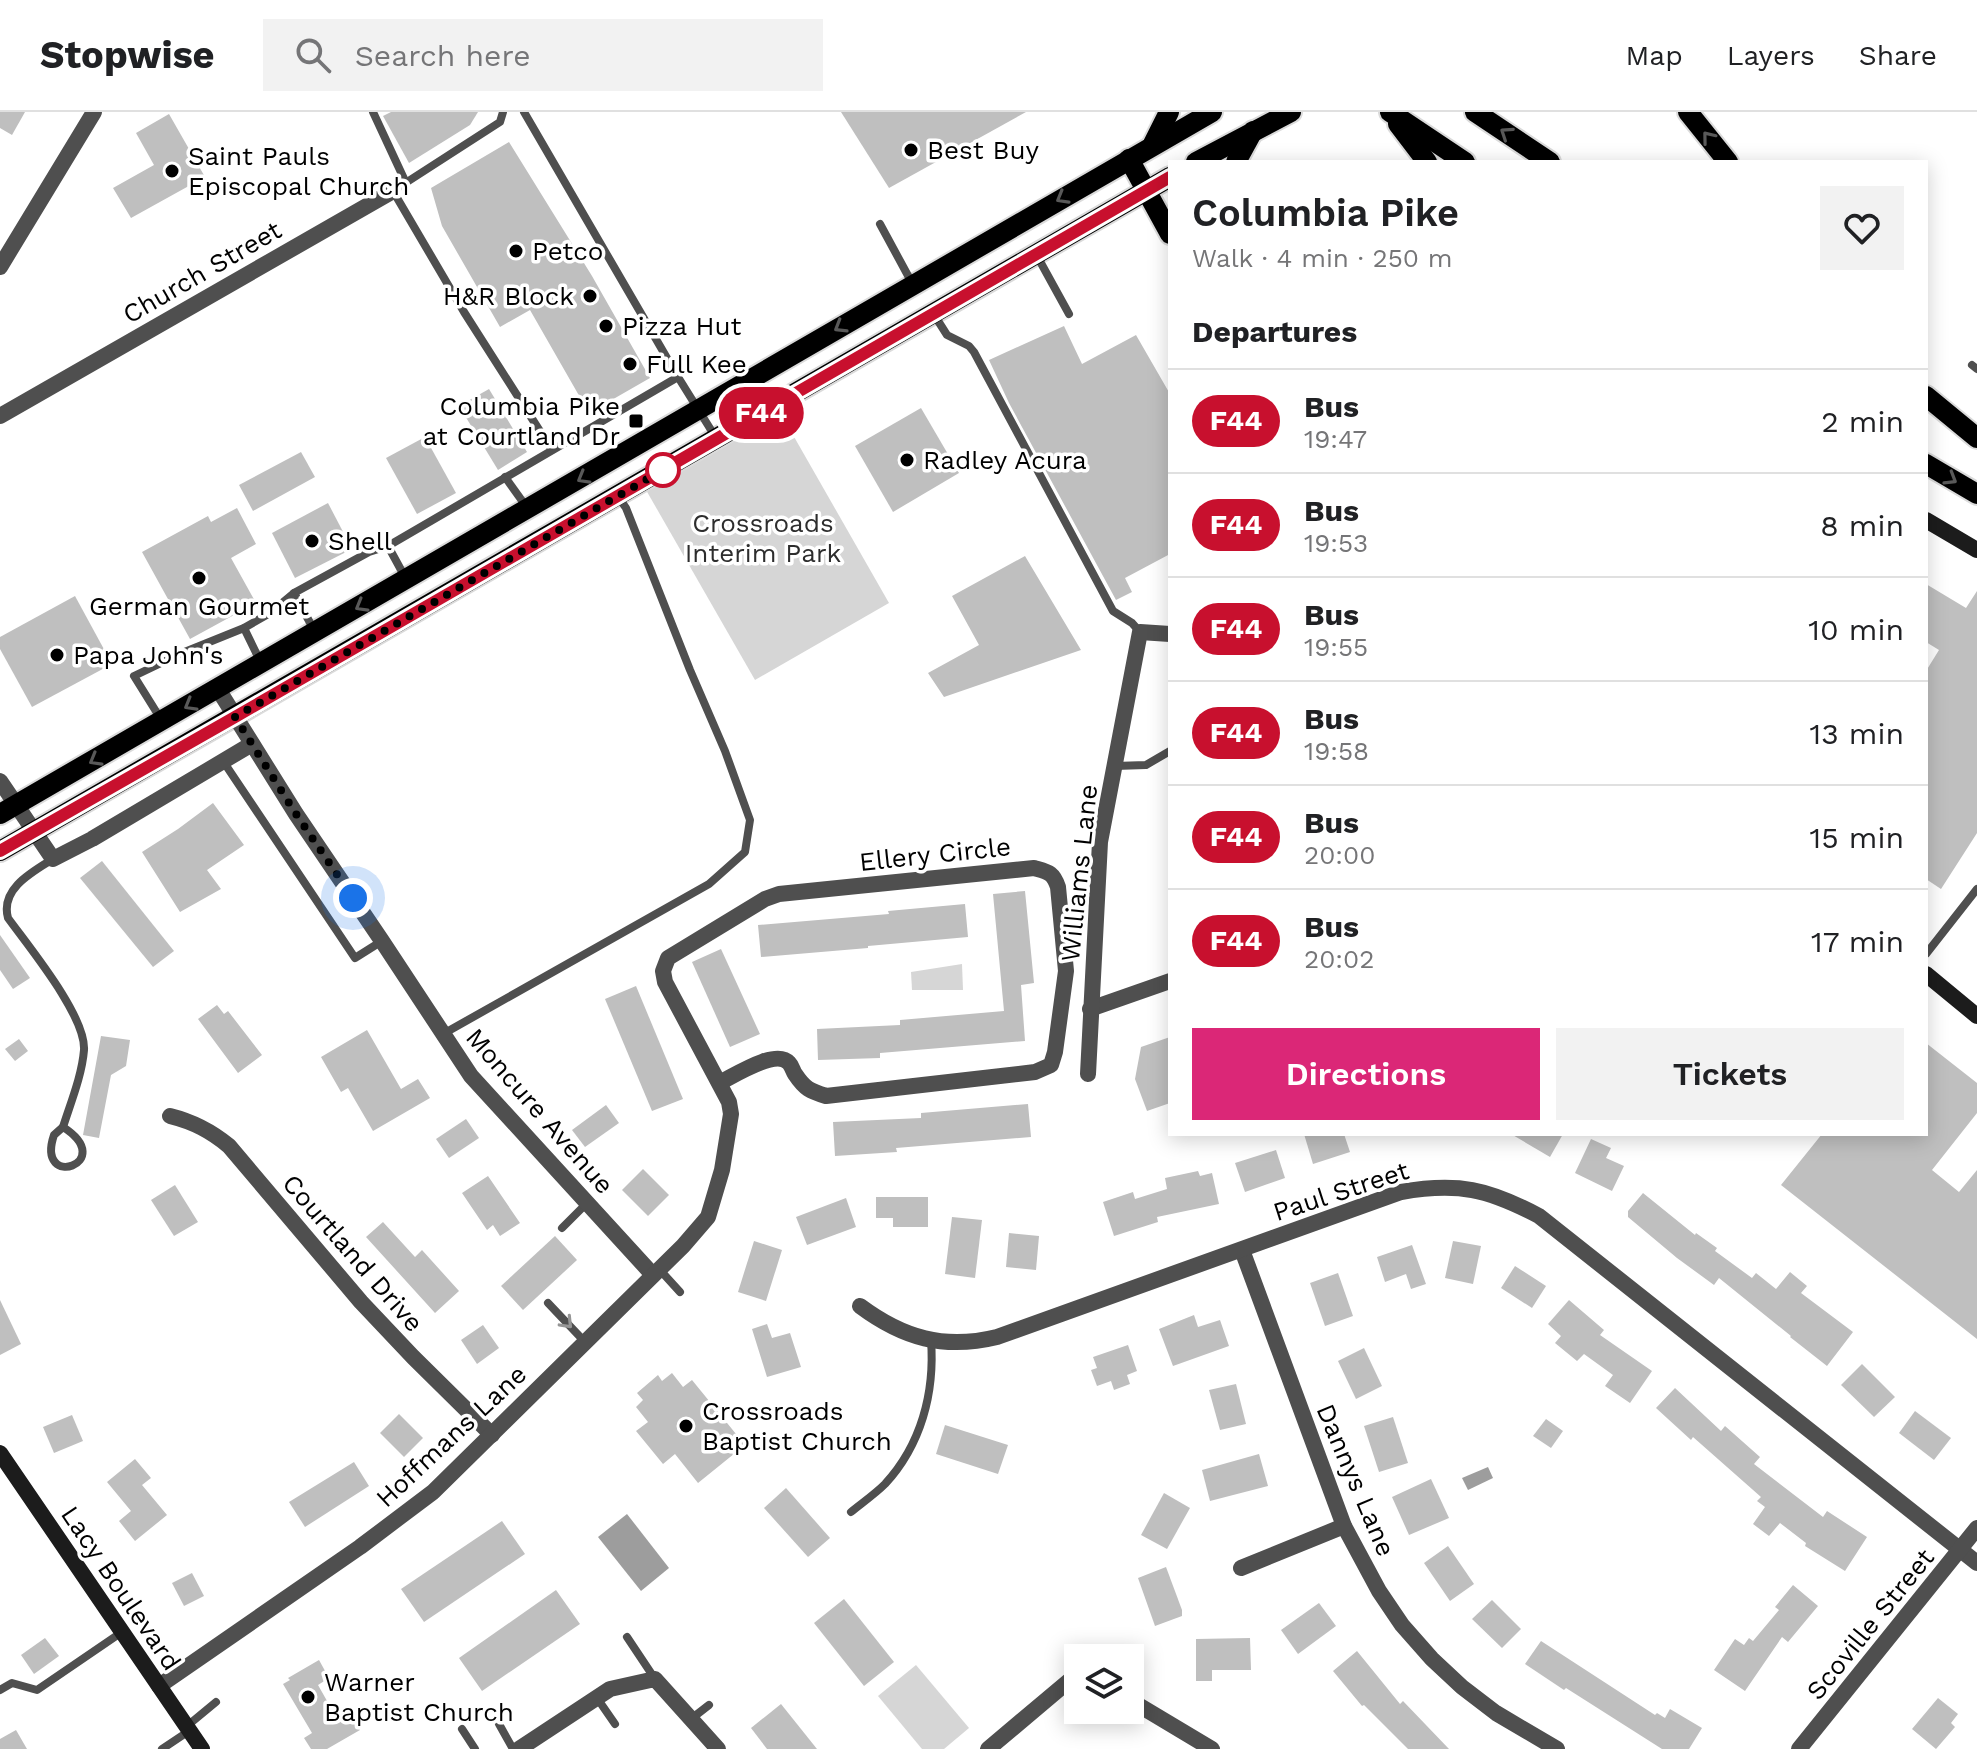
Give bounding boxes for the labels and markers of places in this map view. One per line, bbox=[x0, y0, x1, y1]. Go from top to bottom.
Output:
place label: Best Buy bbox=[927, 135, 1039, 165]
place label: Saint Pauls Episcopal Church bbox=[188, 141, 409, 201]
marker: Best Buy bbox=[902, 141, 920, 159]
marker: Saint Pauls Episcopal Church bbox=[163, 162, 181, 180]
place label: Petco bbox=[532, 236, 603, 266]
marker: Petco bbox=[507, 242, 525, 260]
place label: H&R Block bbox=[443, 281, 574, 311]
marker: H&R Block bbox=[581, 287, 599, 305]
place label: Pizza Hut bbox=[622, 311, 741, 341]
marker: Pizza Hut bbox=[597, 317, 615, 335]
place label: Full Kee bbox=[646, 349, 747, 379]
marker: Full Kee bbox=[621, 355, 639, 373]
place label: Columbia Pike at Courtland Dr bbox=[423, 391, 620, 451]
marker: Columbia Pike at Courtland Dr bbox=[627, 412, 645, 430]
place label: Radley Acura bbox=[923, 445, 1087, 475]
marker: Radley Acura bbox=[898, 451, 916, 469]
unlabelled marker bbox=[646, 453, 680, 487]
place label: Shell bbox=[328, 526, 392, 556]
marker: Shell bbox=[303, 532, 321, 550]
marker: German Gourmet bbox=[190, 569, 208, 587]
place label: German Gourmet bbox=[89, 591, 309, 621]
place label: Papa John's bbox=[73, 640, 223, 670]
marker: Papa John's bbox=[48, 646, 66, 664]
place label: Crossroads Baptist Church bbox=[702, 1396, 892, 1456]
marker: Crossroads Baptist Church bbox=[677, 1417, 695, 1435]
place label: Warner Baptist Church bbox=[324, 1667, 514, 1727]
marker: Warner Baptist Church bbox=[299, 1688, 317, 1706]

